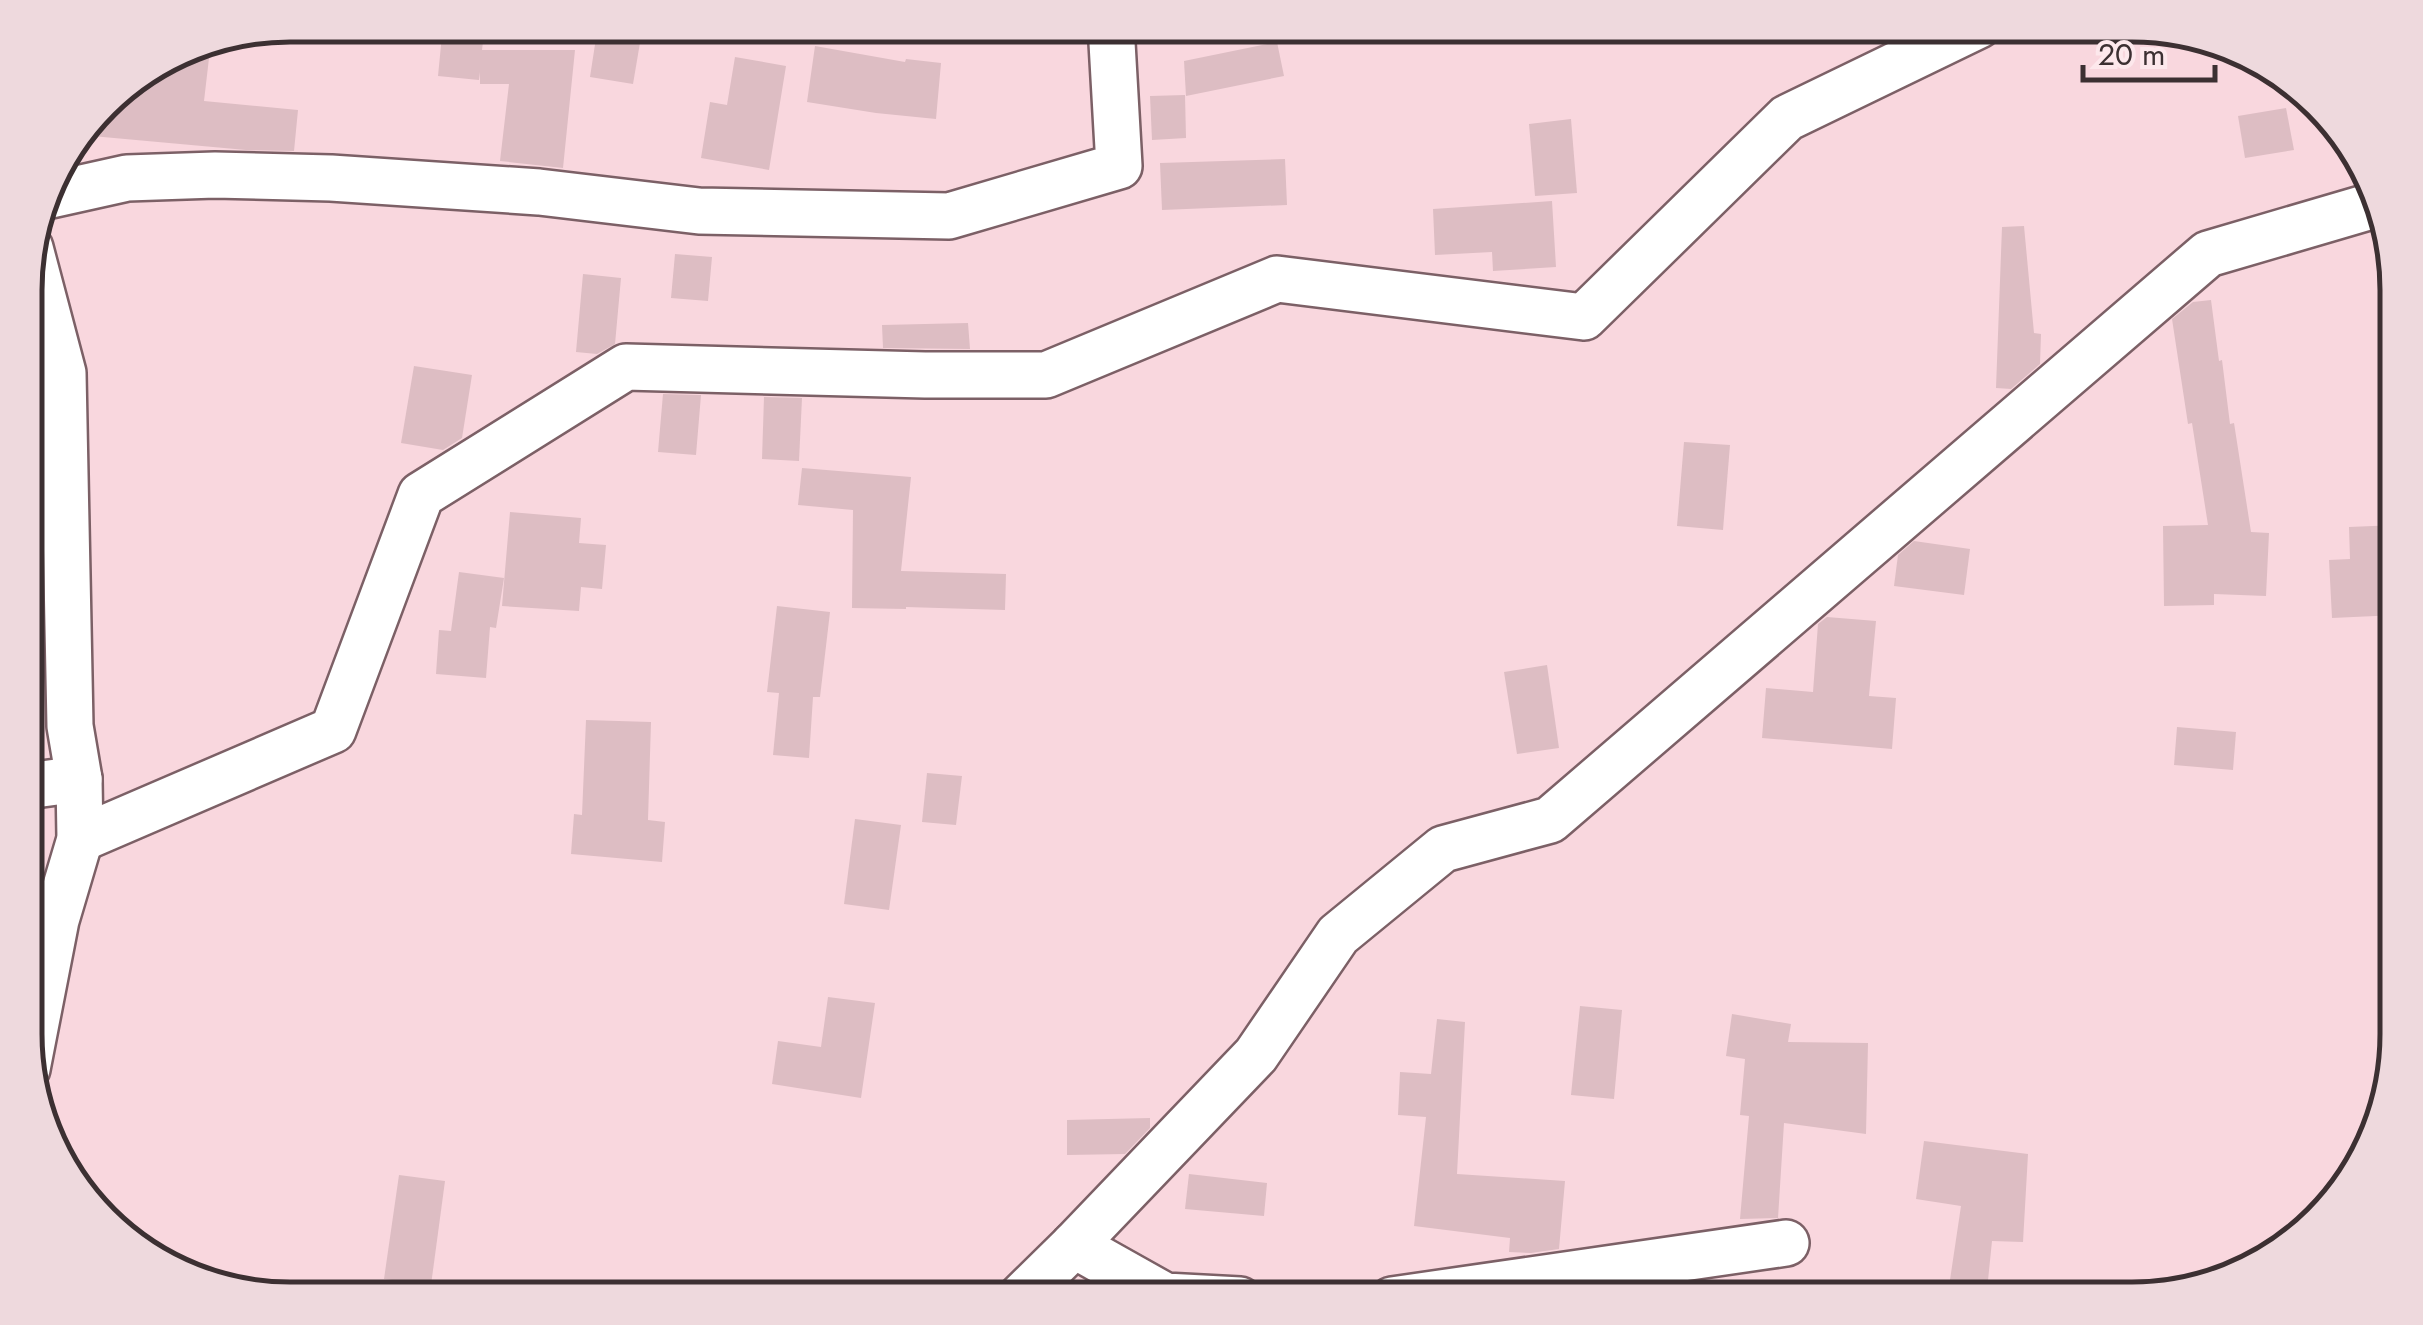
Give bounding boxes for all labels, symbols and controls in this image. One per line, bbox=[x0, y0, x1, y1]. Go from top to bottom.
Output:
scale bar bbox=[2083, 20, 2216, 82]
text: 20 m bbox=[2098, 33, 2165, 76]

